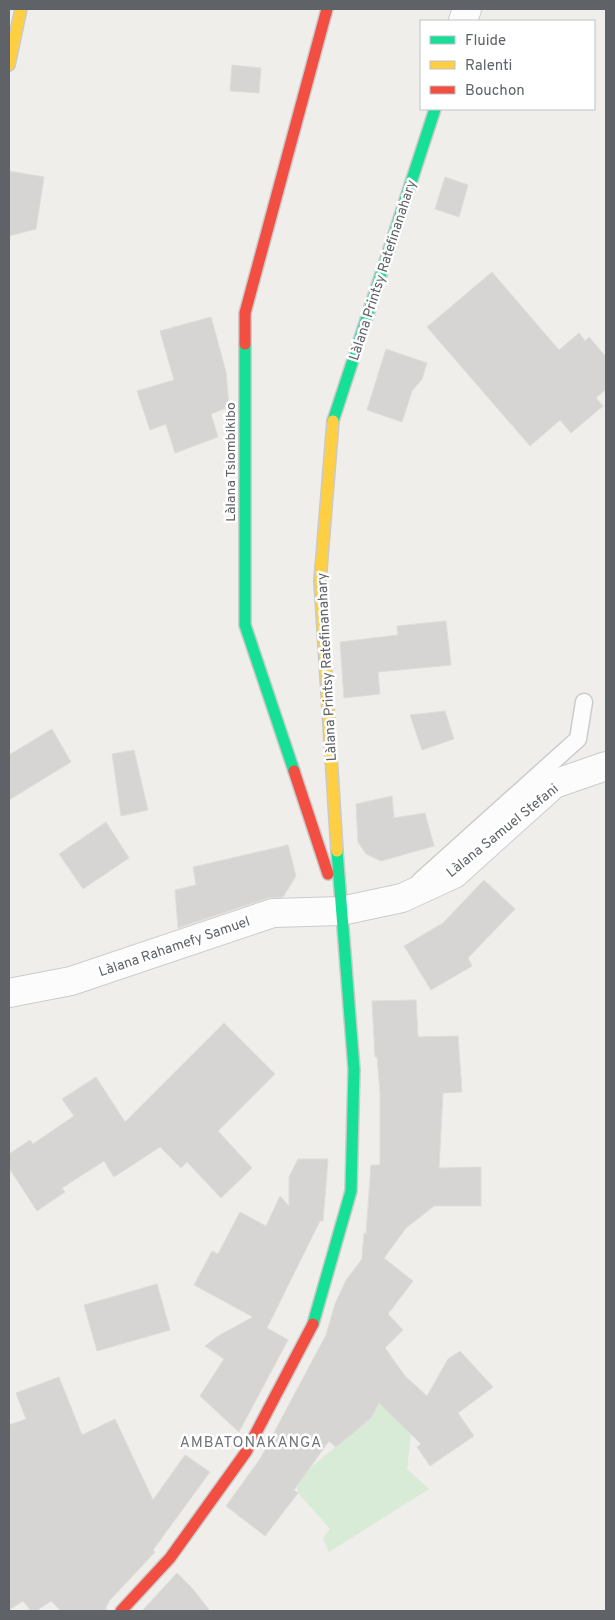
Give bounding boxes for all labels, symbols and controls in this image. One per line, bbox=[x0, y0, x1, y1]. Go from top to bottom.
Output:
legend bbox=[420, 20, 595, 110]
text: Fluide bbox=[465, 32, 506, 51]
text: Ralenti bbox=[465, 57, 512, 76]
text: Bouchon bbox=[465, 82, 525, 101]
street label: Làlana Printsy Ratefinanahary bbox=[346, 178, 421, 363]
street label: Làlana Tsiombikibo bbox=[223, 402, 240, 522]
street label: Làlana Printsy Ratefinanahary bbox=[314, 572, 341, 762]
street label: Làlana Samuel Stefani bbox=[443, 781, 562, 882]
street label: Làlana Rahamefy Samuel bbox=[97, 914, 252, 981]
district label: AMBATONAKANGA bbox=[180, 1434, 322, 1453]

